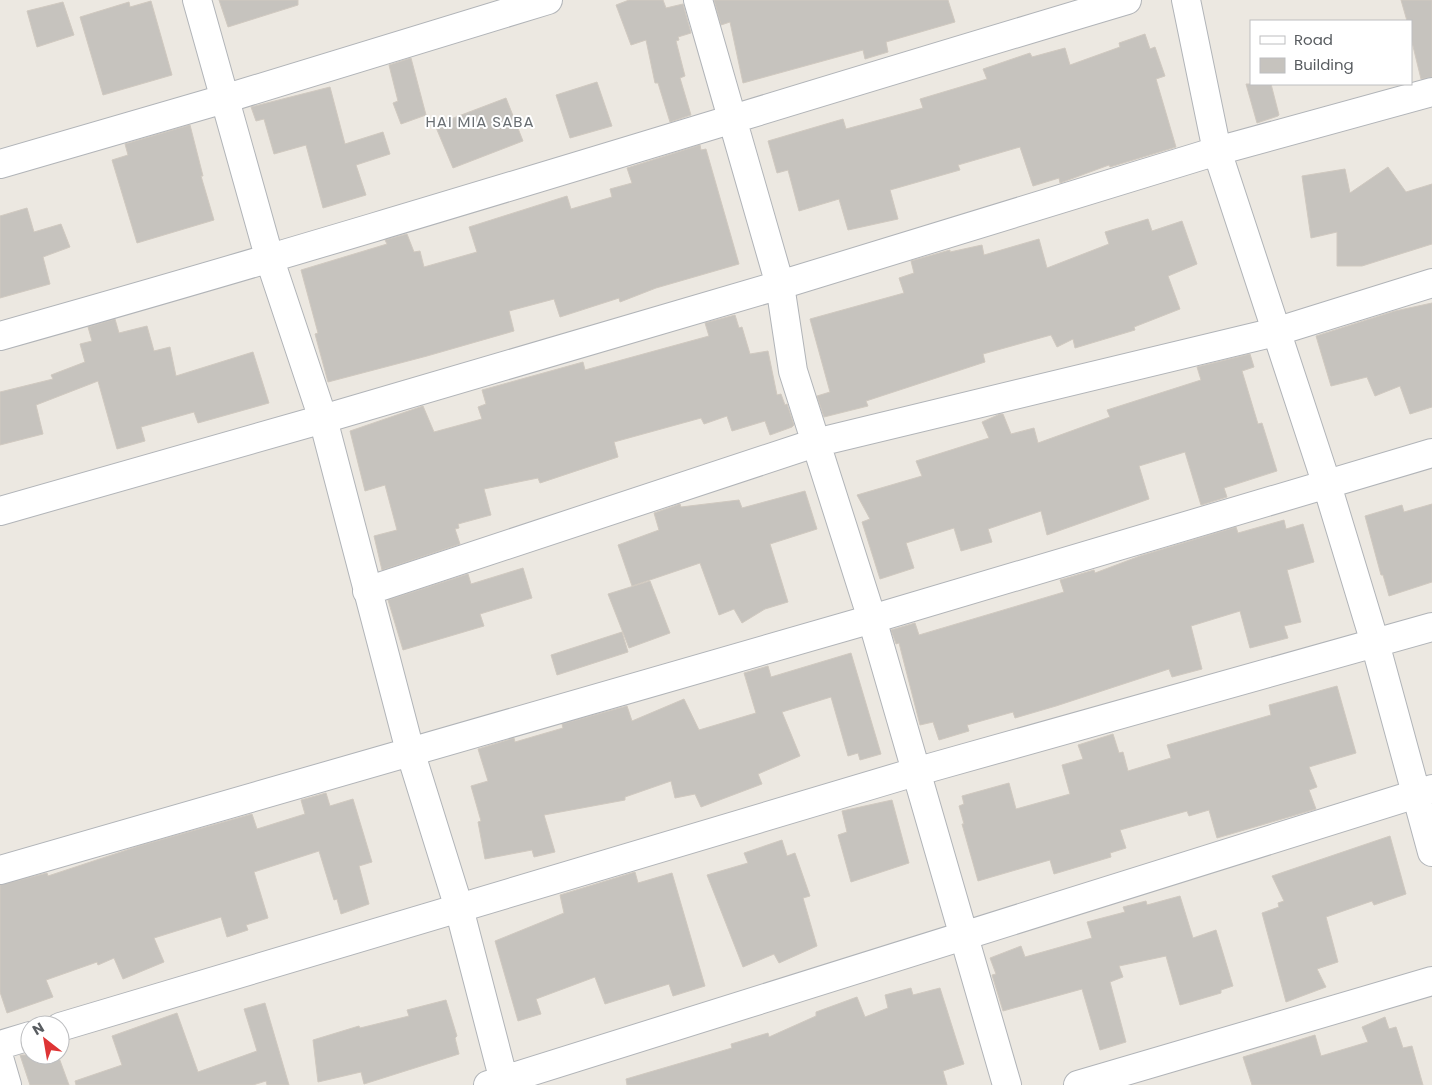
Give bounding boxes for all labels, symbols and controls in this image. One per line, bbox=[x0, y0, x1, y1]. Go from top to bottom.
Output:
legend bbox=[1250, 20, 1412, 85]
text: Road bbox=[1294, 29, 1333, 50]
text: Building bbox=[1294, 54, 1354, 75]
district label: HAI MIA SABA bbox=[425, 111, 535, 132]
north arrow bbox=[20, 1015, 70, 1065]
text: N bbox=[29, 1018, 48, 1040]

